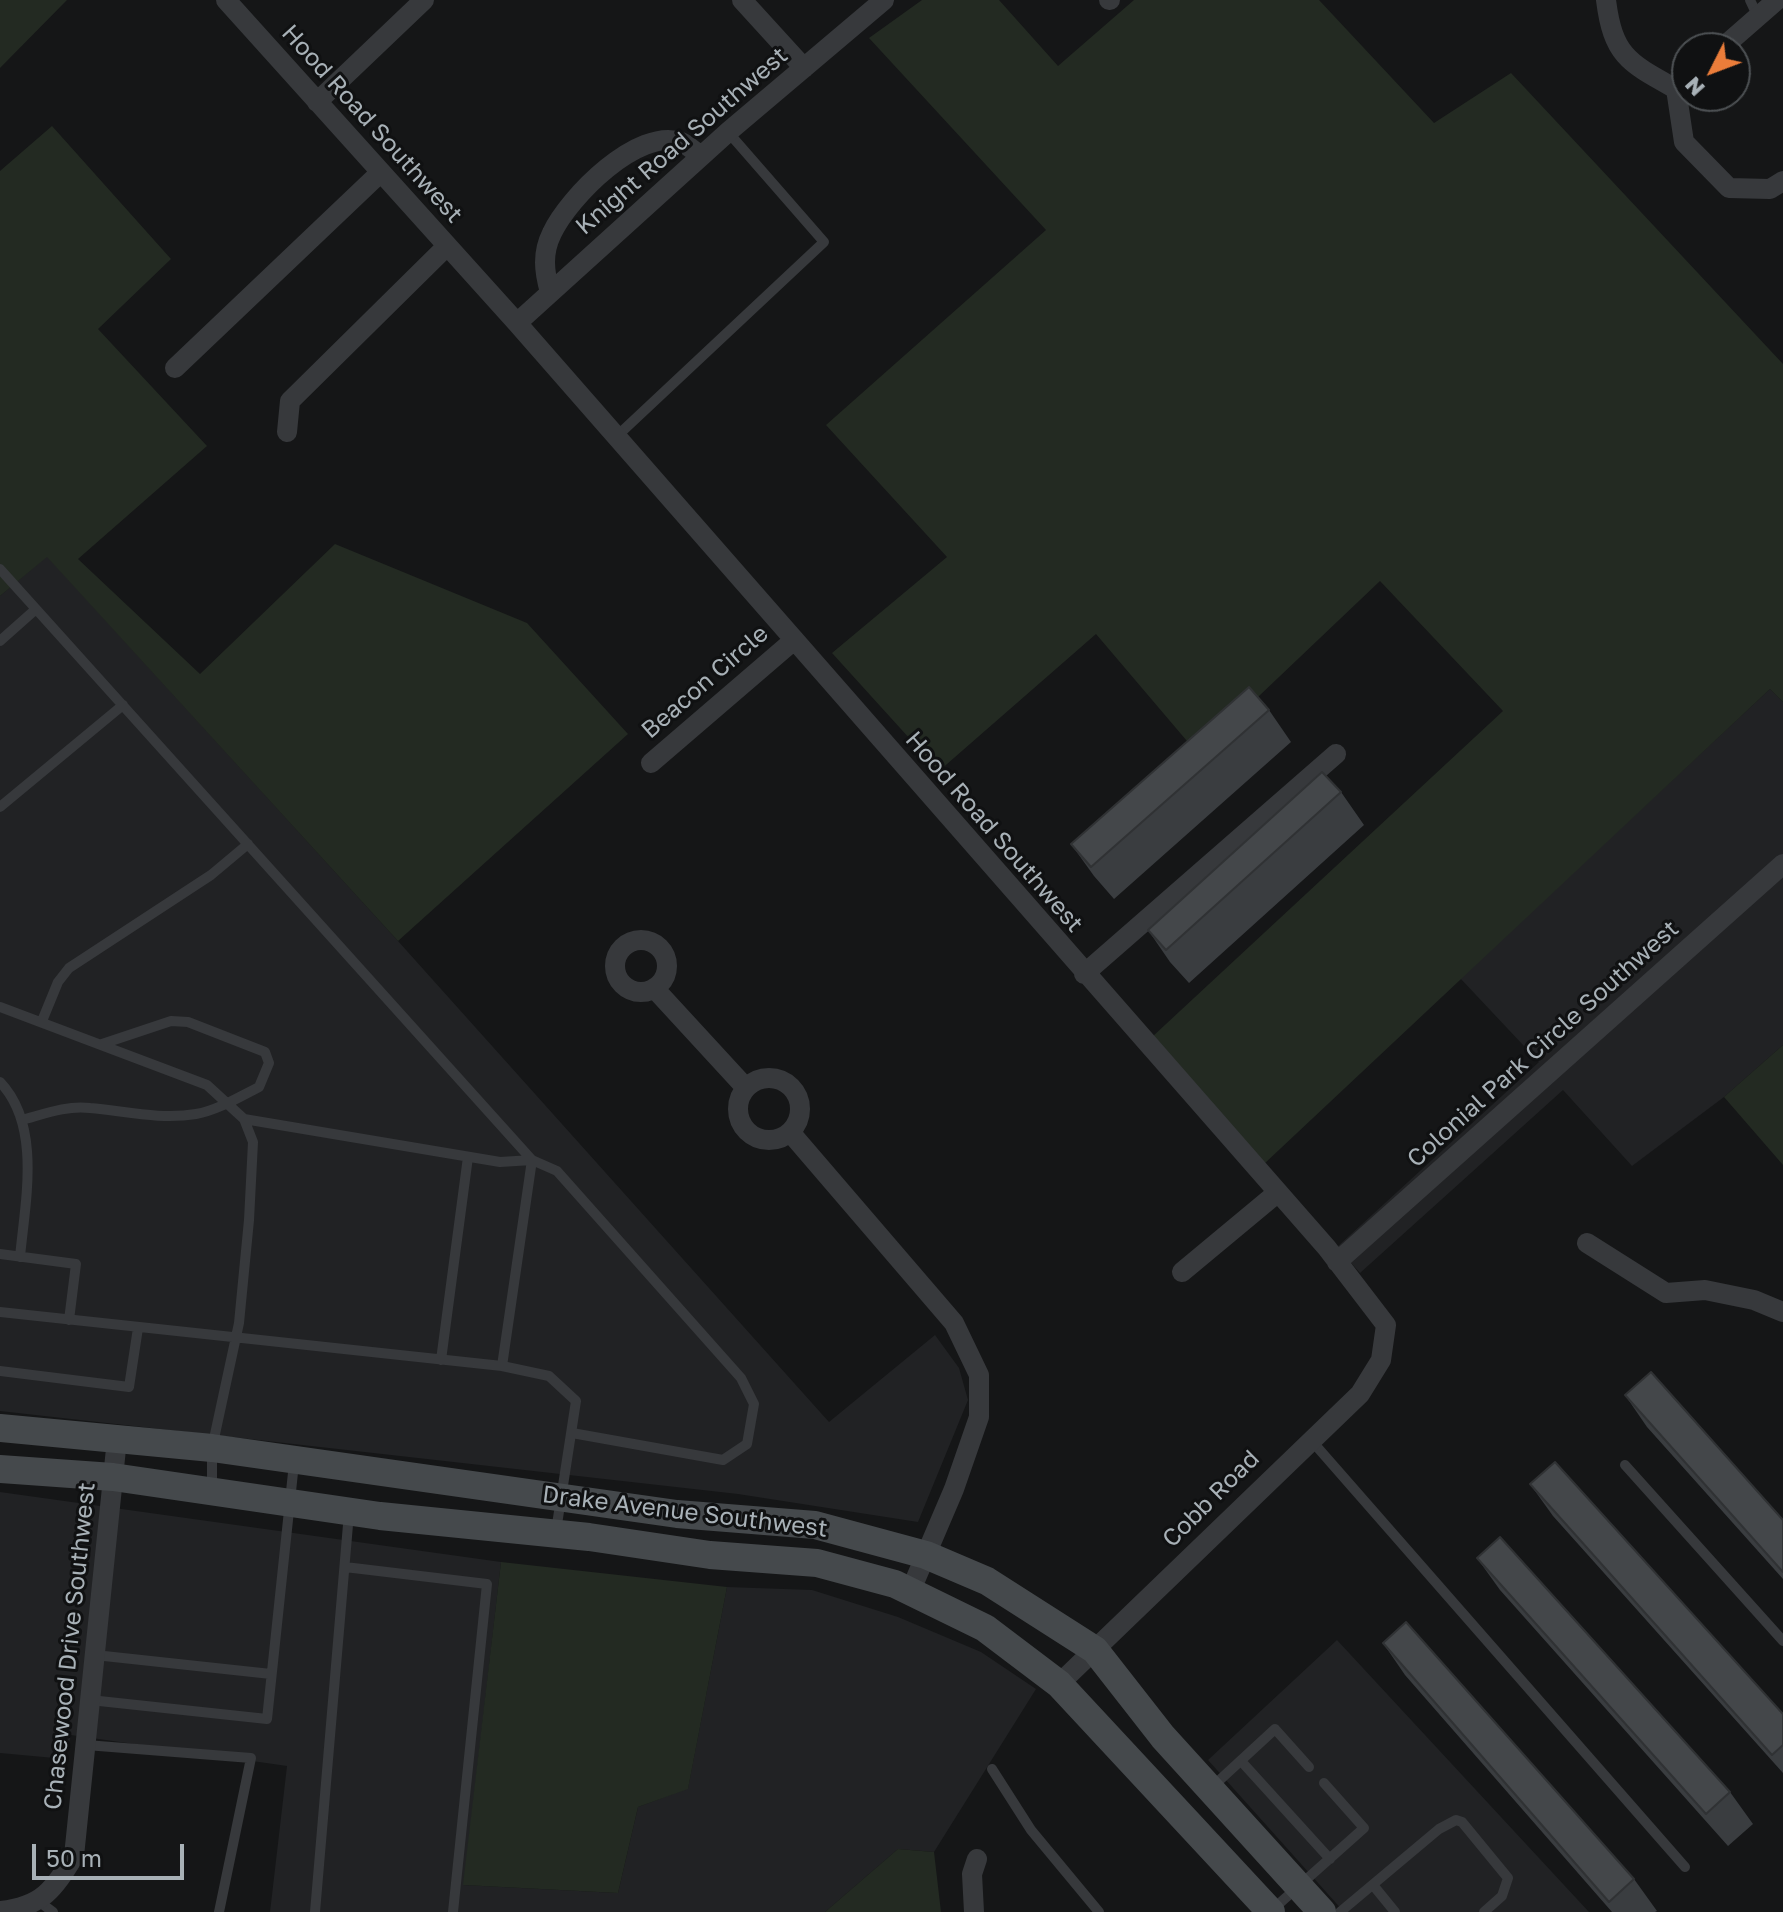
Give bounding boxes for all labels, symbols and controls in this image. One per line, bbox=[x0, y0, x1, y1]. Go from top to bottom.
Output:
street label: Hood Road Southwest bbox=[276, 19, 468, 229]
north arrow bbox=[1671, 32, 1751, 112]
street label: Knight Road Southwest bbox=[570, 41, 794, 241]
text: N bbox=[1679, 72, 1710, 102]
street label: Beacon Circle bbox=[636, 619, 774, 745]
street label: Hood Road Southwest bbox=[899, 726, 1089, 938]
street label: Colonial Park Circle Southwest bbox=[1401, 914, 1685, 1174]
street label: Cobb Road bbox=[1157, 1445, 1265, 1553]
street label: Drake Avenue Southwest bbox=[541, 1480, 829, 1544]
street label: Chasewood Drive Southwest bbox=[38, 1481, 102, 1811]
scale bar bbox=[36, 1828, 188, 1878]
text: 50 m bbox=[46, 1843, 102, 1872]

